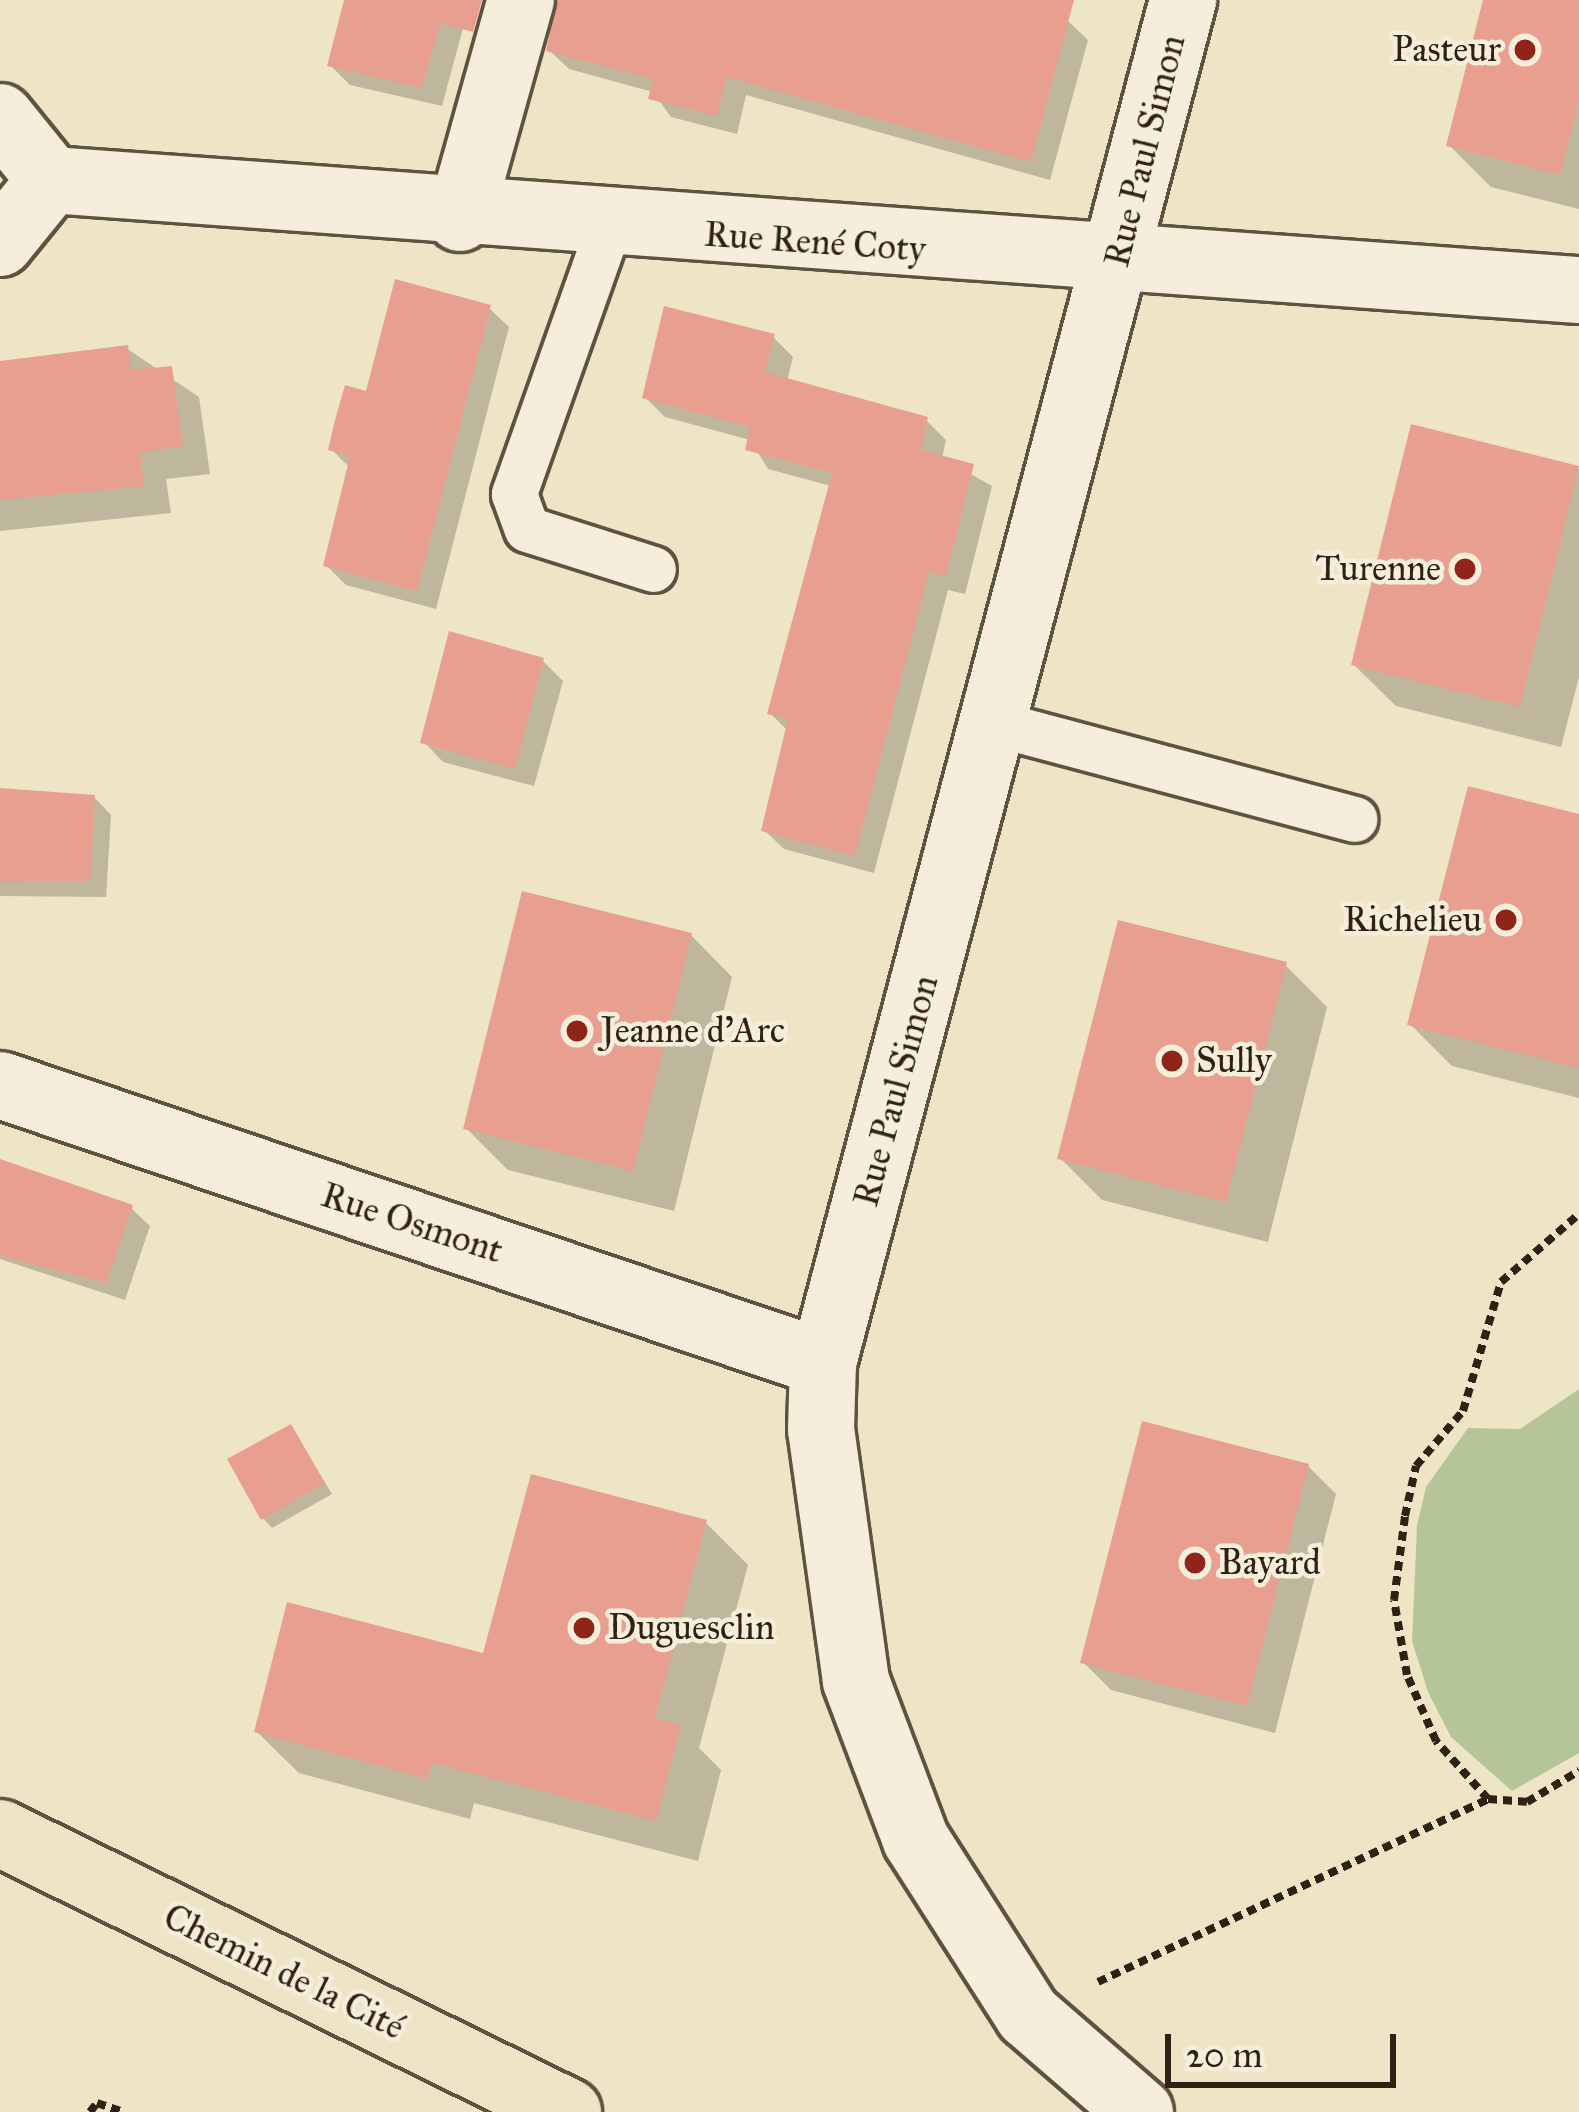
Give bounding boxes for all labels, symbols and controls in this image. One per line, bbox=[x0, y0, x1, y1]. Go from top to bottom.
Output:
place label: Pasteur bbox=[1392, 28, 1501, 72]
street label: Rue Paul Simon bbox=[1095, 31, 1195, 271]
marker: Pasteur bbox=[1512, 37, 1538, 63]
street label: Rue René Coty bbox=[703, 213, 927, 271]
place label: Turenne bbox=[1316, 547, 1441, 591]
marker: Turenne bbox=[1452, 556, 1478, 582]
place label: Richelieu bbox=[1343, 898, 1482, 942]
marker: Richelieu bbox=[1493, 907, 1519, 933]
street label: Rue Paul Simon bbox=[844, 971, 948, 1211]
place label: Jeanne d'Arc bbox=[601, 1009, 785, 1053]
marker: Jeanne d'Arc bbox=[564, 1018, 590, 1044]
place label: Sully bbox=[1196, 1039, 1272, 1083]
marker: Sully bbox=[1159, 1048, 1185, 1074]
street label: Rue Osmont bbox=[316, 1173, 508, 1273]
place label: Bayard bbox=[1219, 1541, 1321, 1585]
marker: Bayard bbox=[1182, 1550, 1208, 1576]
place label: Duguesclin bbox=[608, 1606, 774, 1650]
marker: Duguesclin bbox=[571, 1615, 597, 1641]
street label: Chemin de la Cité bbox=[157, 1895, 411, 2049]
scale bar bbox=[1171, 2010, 1402, 2084]
text: 20 m bbox=[1186, 2033, 1263, 2077]

